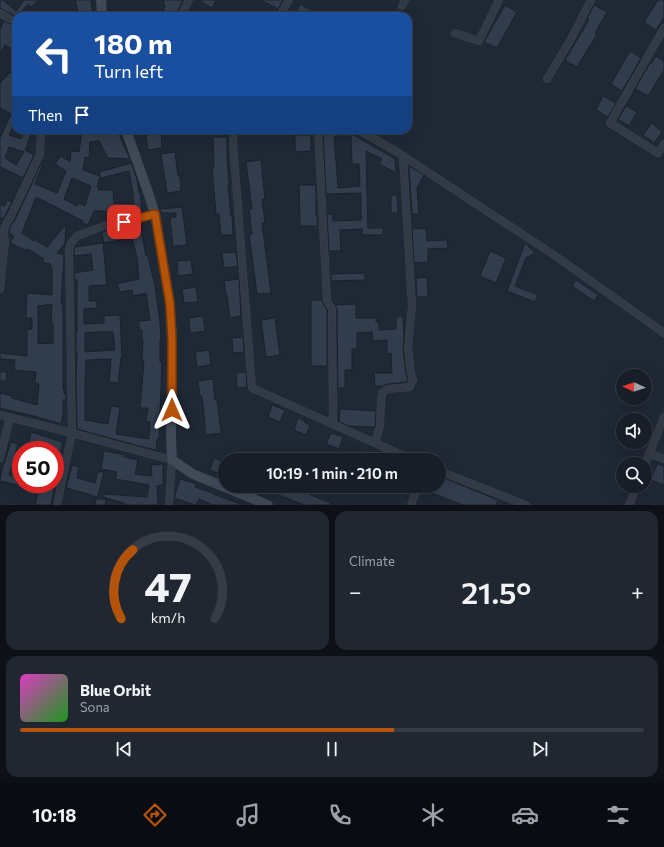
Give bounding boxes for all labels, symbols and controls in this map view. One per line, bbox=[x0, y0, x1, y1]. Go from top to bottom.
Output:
text: 180 m bbox=[94, 26, 172, 60]
icon: left bbox=[28, 28, 80, 80]
text: Turn left bbox=[94, 60, 163, 82]
icon: arrive bbox=[71, 104, 93, 126]
text: Then bbox=[28, 106, 63, 124]
pin bbox=[107, 205, 141, 239]
icon: arrive bbox=[113, 211, 135, 233]
north arrow bbox=[616, 369, 652, 405]
map controls bbox=[616, 369, 652, 493]
position arrow bbox=[151, 389, 193, 431]
button: sound bbox=[616, 413, 652, 449]
speed limit sign: 50 bbox=[12, 441, 64, 493]
button: search bbox=[616, 457, 652, 493]
text: 10:19 · 1 min · 210 m bbox=[266, 464, 398, 482]
text: Climate bbox=[349, 553, 395, 569]
text: 47 bbox=[144, 559, 191, 610]
text: 21.5° bbox=[461, 573, 531, 610]
text: − bbox=[349, 578, 362, 605]
text: + bbox=[631, 578, 644, 605]
text: km/h bbox=[150, 607, 185, 625]
text: Blue Orbit bbox=[80, 681, 151, 699]
text: Sona bbox=[80, 699, 110, 715]
icon: previous bbox=[113, 738, 135, 760]
icon: pause bbox=[321, 738, 343, 760]
icon: next bbox=[529, 738, 551, 760]
icon: directions bbox=[141, 801, 169, 829]
icon: music bbox=[234, 801, 262, 829]
icon: phone bbox=[326, 801, 354, 829]
icon: climate bbox=[419, 801, 447, 829]
icon: car bbox=[511, 801, 539, 829]
icon: filters bbox=[604, 801, 632, 829]
text: 10:18 bbox=[32, 804, 76, 826]

